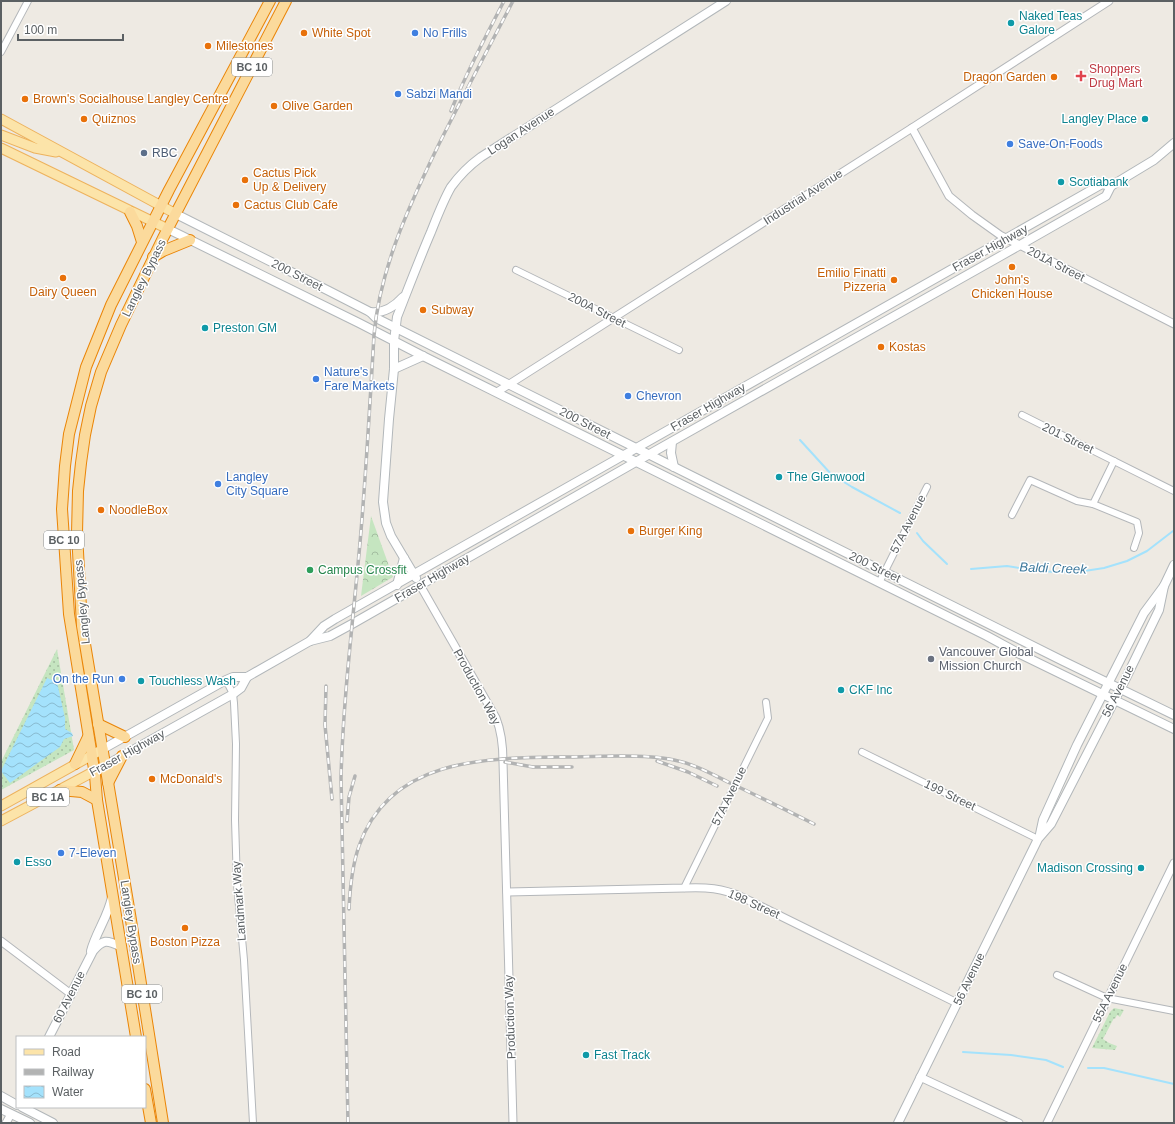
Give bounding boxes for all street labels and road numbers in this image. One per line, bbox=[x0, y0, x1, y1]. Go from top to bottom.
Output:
road number: BC 10 bbox=[232, 58, 272, 76]
street label: Logan Avenue bbox=[485, 104, 557, 158]
street label: Industrial Avenue bbox=[761, 166, 846, 228]
street label: Fraser Highway bbox=[950, 222, 1030, 274]
street label: Langley Bypass bbox=[119, 237, 169, 319]
street label: 201A Street bbox=[1025, 244, 1088, 285]
street label: 200 Street bbox=[269, 256, 325, 294]
street label: 200A Street bbox=[566, 290, 629, 331]
street label: Fraser Highway bbox=[668, 380, 748, 434]
street label: 200 Street bbox=[557, 404, 613, 442]
street label: 201 Street bbox=[1040, 420, 1097, 457]
street label: 57A Avenue bbox=[887, 492, 929, 556]
road number: BC 10 bbox=[44, 531, 84, 549]
street label: 200 Street bbox=[847, 549, 904, 586]
street label: Fraser Highway bbox=[392, 551, 472, 605]
street label: Langley Bypass bbox=[71, 559, 93, 645]
street label: Production Way bbox=[450, 647, 504, 727]
street label: 56 Avenue bbox=[1099, 662, 1137, 719]
street label: Fraser Highway bbox=[87, 727, 167, 779]
street label: 57A Avenue bbox=[709, 764, 749, 828]
street label: 199 Street bbox=[922, 777, 979, 814]
road number: BC 1A bbox=[27, 788, 69, 806]
street label: Landmark Way bbox=[229, 860, 249, 942]
street label: Langley Bypass bbox=[117, 879, 145, 965]
street label: 198 Street bbox=[726, 886, 783, 922]
street label: 56 Avenue bbox=[950, 950, 988, 1007]
street label: 55A Avenue bbox=[1090, 961, 1130, 1025]
street label: 60 Avenue bbox=[50, 968, 88, 1025]
street label: Production Way bbox=[502, 975, 518, 1059]
road number: BC 10 bbox=[122, 985, 162, 1003]

